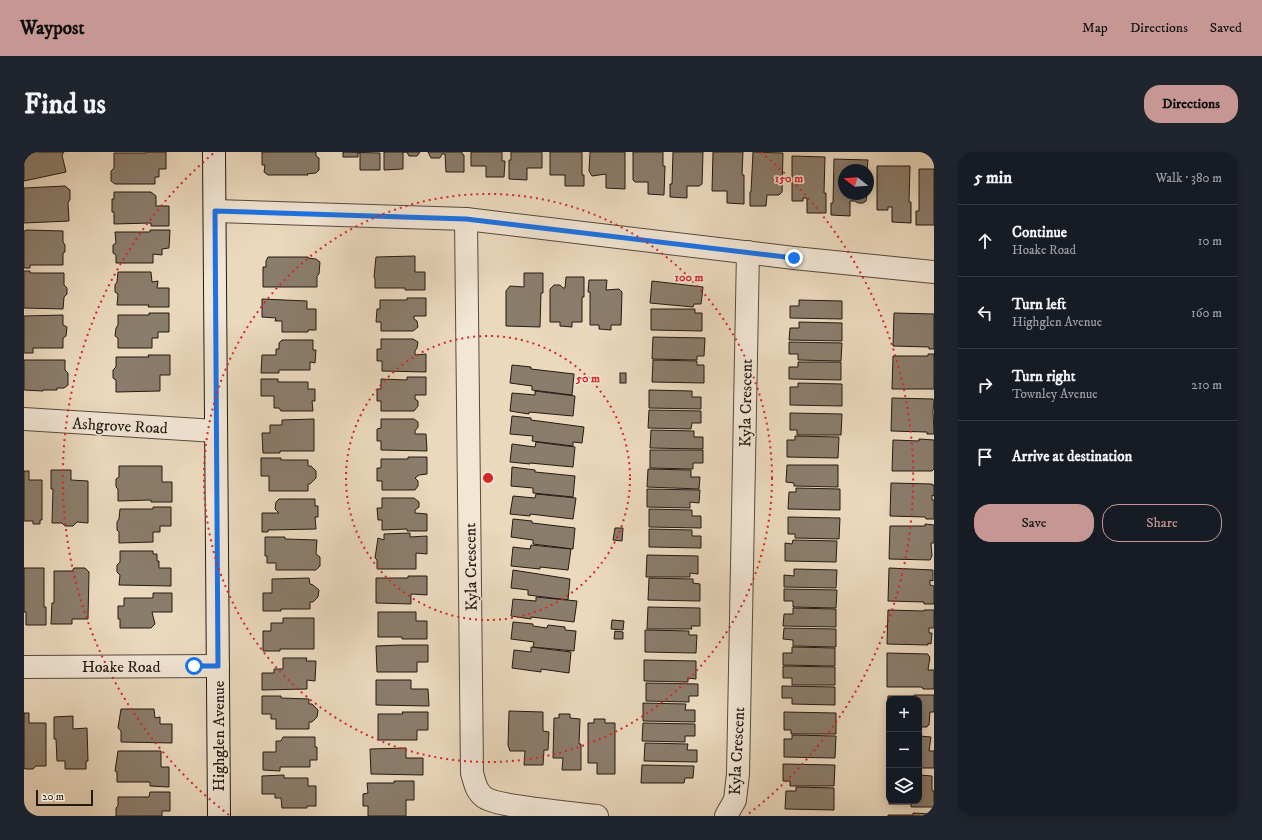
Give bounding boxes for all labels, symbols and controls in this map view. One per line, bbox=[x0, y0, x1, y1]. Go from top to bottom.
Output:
text: Waypost bbox=[20, 17, 84, 40]
text: Map bbox=[1082, 19, 1108, 37]
text: Directions bbox=[1130, 19, 1188, 37]
text: Saved bbox=[1210, 19, 1242, 37]
button: Directions bbox=[1144, 85, 1238, 123]
text: Find us bbox=[24, 87, 106, 122]
north arrow bbox=[838, 164, 874, 200]
text: 5 min bbox=[974, 167, 1012, 189]
text: Walk · 380 m bbox=[1155, 170, 1222, 186]
text: 150 m bbox=[775, 171, 803, 186]
text: Continue bbox=[1012, 223, 1067, 242]
icon: ahead bbox=[974, 230, 996, 252]
text: 10 m bbox=[1198, 233, 1222, 249]
text: Hoake Road bbox=[1012, 242, 1076, 258]
route end bbox=[785, 249, 803, 267]
text: 100 m bbox=[675, 270, 703, 285]
text: Turn left bbox=[1012, 295, 1066, 314]
icon: left bbox=[974, 302, 996, 324]
text: 160 m bbox=[1191, 305, 1222, 321]
text: Highglen Avenue bbox=[1012, 314, 1102, 330]
street label: Kyla Crescent bbox=[735, 359, 757, 447]
text: Turn right bbox=[1012, 367, 1075, 386]
text: 50 m bbox=[575, 371, 600, 386]
icon: right bbox=[974, 374, 996, 396]
text: 210 m bbox=[1191, 377, 1222, 393]
text: Townley Avenue bbox=[1012, 386, 1098, 402]
street label: Ashgrove Road bbox=[72, 414, 168, 438]
icon: arrive bbox=[974, 446, 996, 468]
text: Arrive at destination bbox=[1012, 447, 1132, 466]
centre of rings bbox=[481, 471, 495, 485]
button: Save bbox=[974, 504, 1094, 542]
button: Share bbox=[1102, 504, 1222, 542]
street label: Kyla Crescent bbox=[460, 523, 482, 611]
street label: Hoake Road bbox=[82, 657, 160, 677]
route start bbox=[185, 657, 203, 675]
street label: Highglen Avenue bbox=[209, 680, 229, 791]
map controls bbox=[886, 696, 922, 804]
button: + bbox=[886, 696, 922, 732]
street label: Kyla Crescent bbox=[725, 706, 749, 796]
button: − bbox=[886, 732, 922, 768]
button: layers bbox=[886, 768, 922, 804]
scale bar bbox=[36, 788, 93, 807]
text: 20 m bbox=[42, 790, 64, 804]

